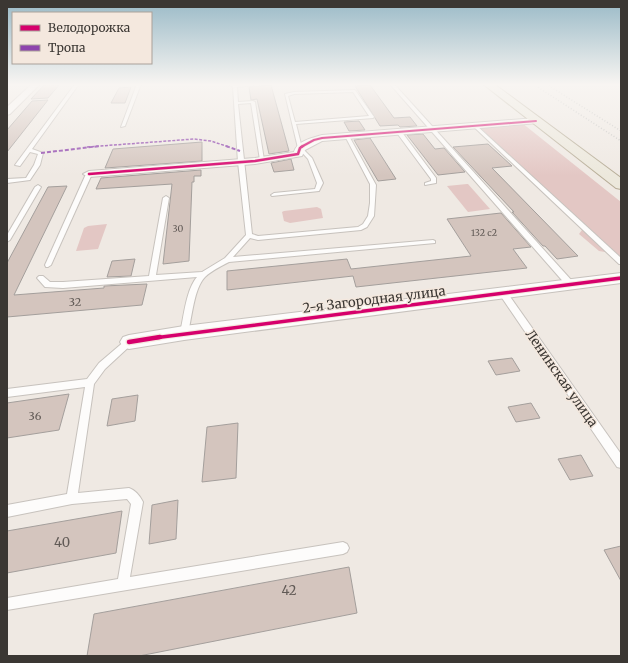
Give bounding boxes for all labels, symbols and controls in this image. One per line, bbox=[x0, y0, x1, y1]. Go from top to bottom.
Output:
legend bbox=[12, 12, 152, 64]
text: Велодорожка bbox=[48, 20, 131, 35]
text: Тропа bbox=[48, 40, 86, 55]
house number: 30 bbox=[173, 223, 184, 234]
house number: 132 с2 bbox=[471, 227, 497, 238]
street label: 2-я Загородная улица bbox=[302, 282, 446, 317]
house number: 32 bbox=[69, 295, 81, 309]
street label: Ленинская улица bbox=[522, 326, 602, 430]
house number: 36 bbox=[29, 409, 42, 423]
house number: 40 bbox=[54, 534, 70, 551]
house number: 42 bbox=[281, 582, 297, 599]

